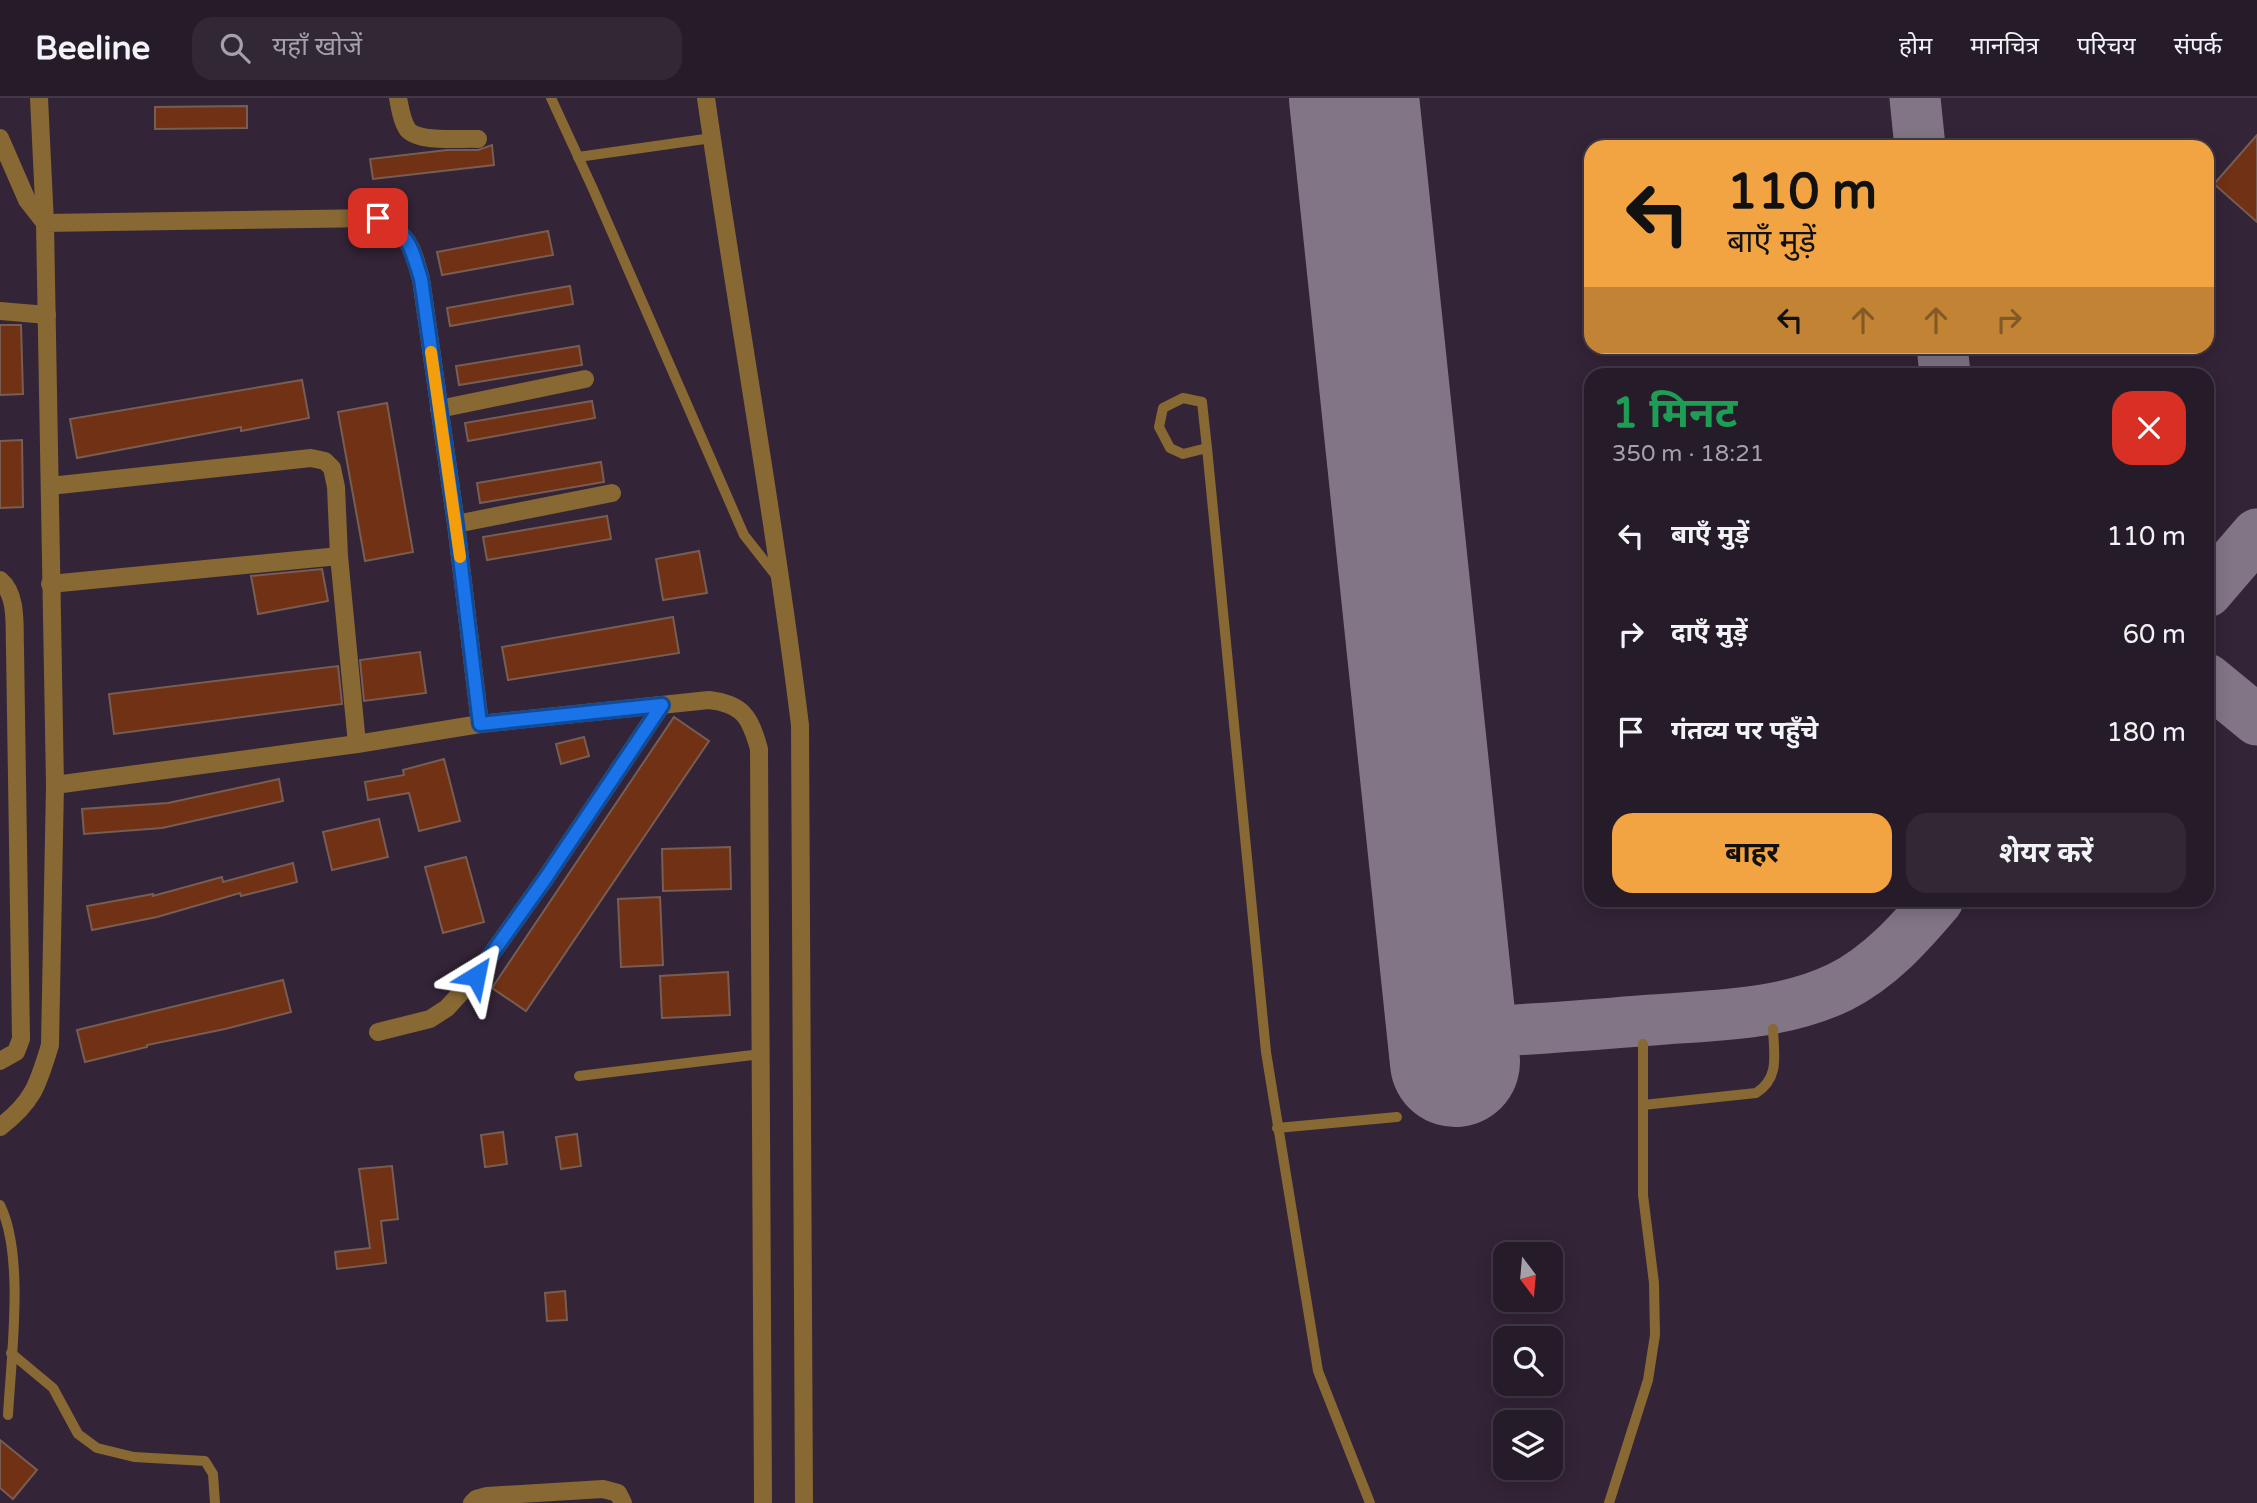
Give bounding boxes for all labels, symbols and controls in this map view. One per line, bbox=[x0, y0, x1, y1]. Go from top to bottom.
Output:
search box bbox=[192, 17, 682, 80]
text: Beeline bbox=[35, 29, 150, 68]
icon: search bbox=[216, 29, 254, 67]
text: यहाँ खोजें bbox=[272, 31, 362, 62]
text: होम bbox=[1899, 32, 1932, 61]
text: मानचित्र bbox=[1970, 32, 2039, 61]
text: परिचय bbox=[2077, 32, 2136, 61]
text: संपर्क bbox=[2174, 32, 2222, 61]
text: 110 m bbox=[1727, 163, 1877, 222]
icon: left bbox=[1612, 168, 1703, 259]
pin bbox=[348, 188, 408, 248]
icon: arrive bbox=[359, 199, 397, 237]
text: बाएँ मुड़ें bbox=[1727, 223, 1816, 261]
icon: left bbox=[1771, 301, 1809, 339]
icon: ahead bbox=[1844, 301, 1882, 339]
icon: ahead bbox=[1917, 301, 1955, 339]
icon: right bbox=[1990, 301, 2028, 339]
text: 1 मिनट bbox=[1612, 388, 1737, 439]
button: close bbox=[2112, 391, 2186, 465]
text: 350 m · 18:21 bbox=[1612, 440, 1764, 468]
icon: left bbox=[1612, 517, 1650, 555]
text: बाएँ मुड़ें bbox=[1671, 519, 1749, 550]
text: 110 m bbox=[2106, 521, 2186, 552]
icon: right bbox=[1612, 615, 1650, 653]
text: दाएँ मुड़ें bbox=[1671, 617, 1748, 648]
text: 60 m bbox=[2123, 619, 2186, 650]
icon: arrive bbox=[1612, 713, 1650, 751]
text: गंतव्य पर पहुँचे bbox=[1671, 715, 1818, 746]
text: 180 m bbox=[2106, 717, 2186, 748]
button: बाहर bbox=[1612, 813, 1892, 893]
button: शेयर करें bbox=[1906, 813, 2186, 893]
position arrow bbox=[439, 939, 513, 1013]
north arrow bbox=[1493, 1242, 1563, 1312]
map controls bbox=[1493, 1242, 1563, 1480]
button: search bbox=[1493, 1326, 1563, 1396]
button: layers bbox=[1493, 1410, 1563, 1480]

